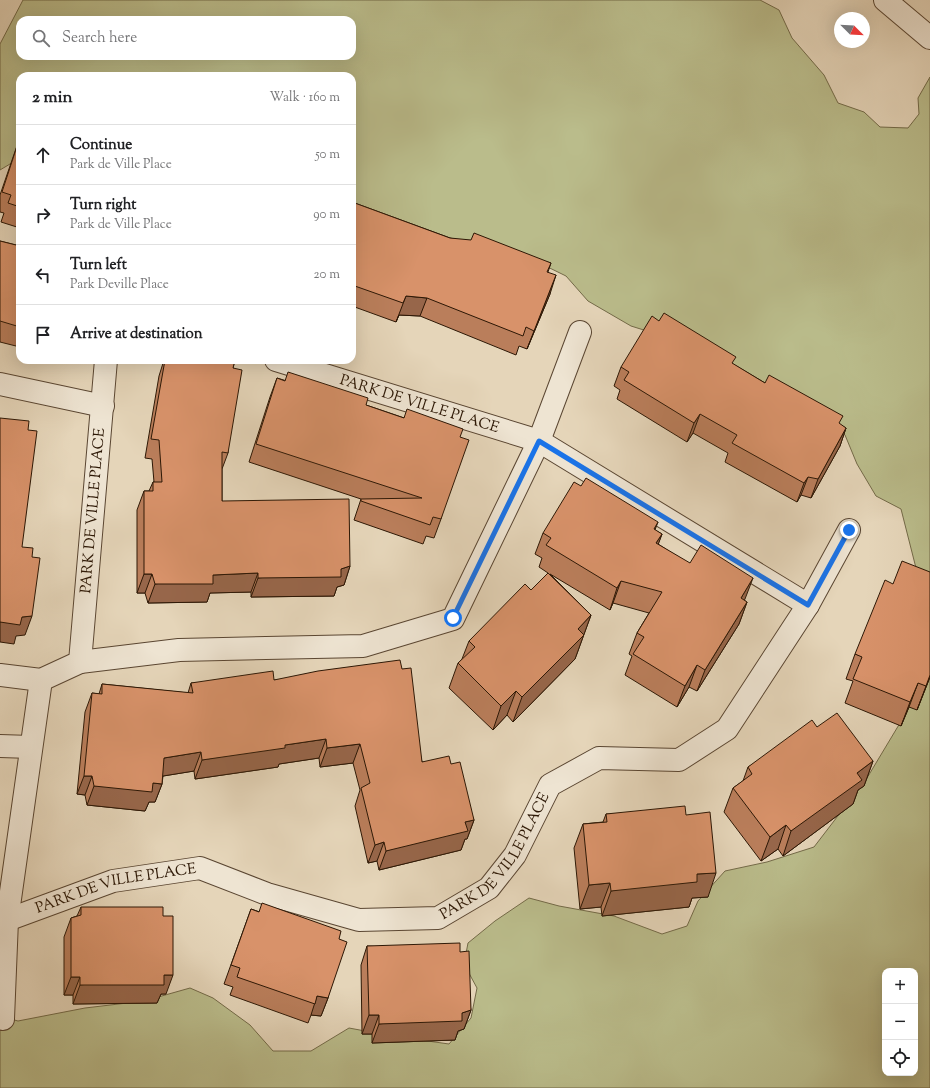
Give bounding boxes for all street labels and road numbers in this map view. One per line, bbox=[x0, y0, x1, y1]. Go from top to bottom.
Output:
street label: PARK DE VILLE PLACE bbox=[337, 370, 502, 439]
street label: PARK DE VILLE PLACE bbox=[75, 427, 111, 594]
street label: PARK DE VILLE PLACE bbox=[436, 789, 555, 925]
street label: PARK DE VILLE PLACE bbox=[33, 858, 198, 919]

